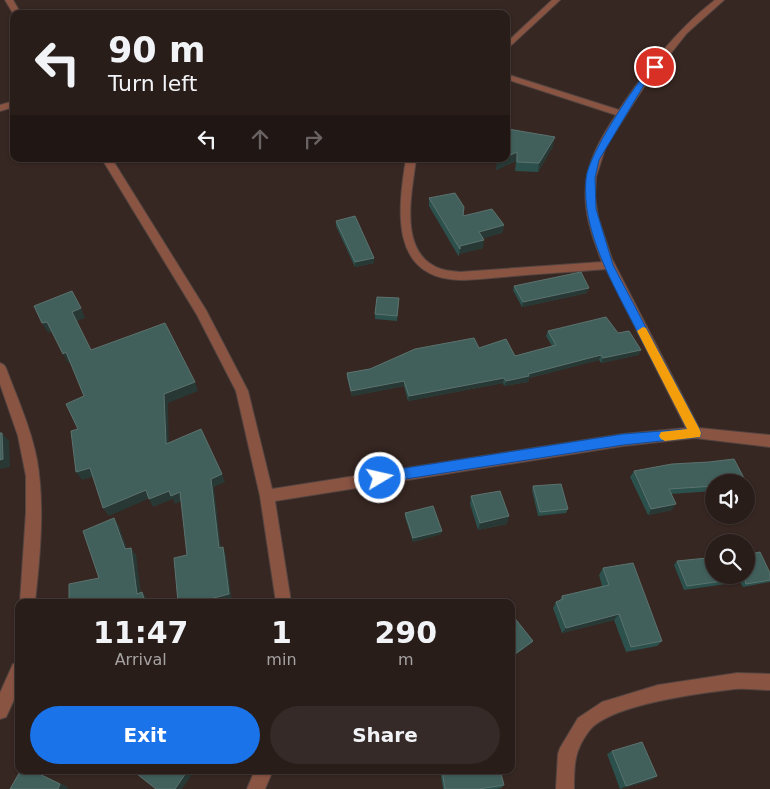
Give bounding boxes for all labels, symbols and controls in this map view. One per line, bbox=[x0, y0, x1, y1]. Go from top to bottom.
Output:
icon: left bbox=[25, 30, 90, 95]
text: 90 m bbox=[108, 30, 205, 70]
pin bbox=[634, 46, 676, 88]
icon: arrive bbox=[641, 53, 669, 81]
text: Turn left bbox=[108, 71, 197, 96]
icon: left bbox=[193, 125, 221, 153]
icon: ahead bbox=[246, 125, 274, 153]
icon: right bbox=[299, 125, 327, 153]
position arrow bbox=[353, 451, 405, 503]
map controls bbox=[705, 474, 755, 584]
button: sound bbox=[705, 474, 755, 524]
button: search bbox=[705, 534, 755, 584]
text: 11:47 bbox=[93, 615, 188, 650]
text: 1 bbox=[271, 615, 292, 650]
text: 290 bbox=[374, 615, 437, 650]
text: Arrival bbox=[115, 650, 167, 669]
text: min bbox=[266, 650, 297, 669]
text: m bbox=[398, 650, 414, 669]
button: Exit bbox=[30, 706, 260, 764]
button: Share bbox=[270, 706, 500, 764]

